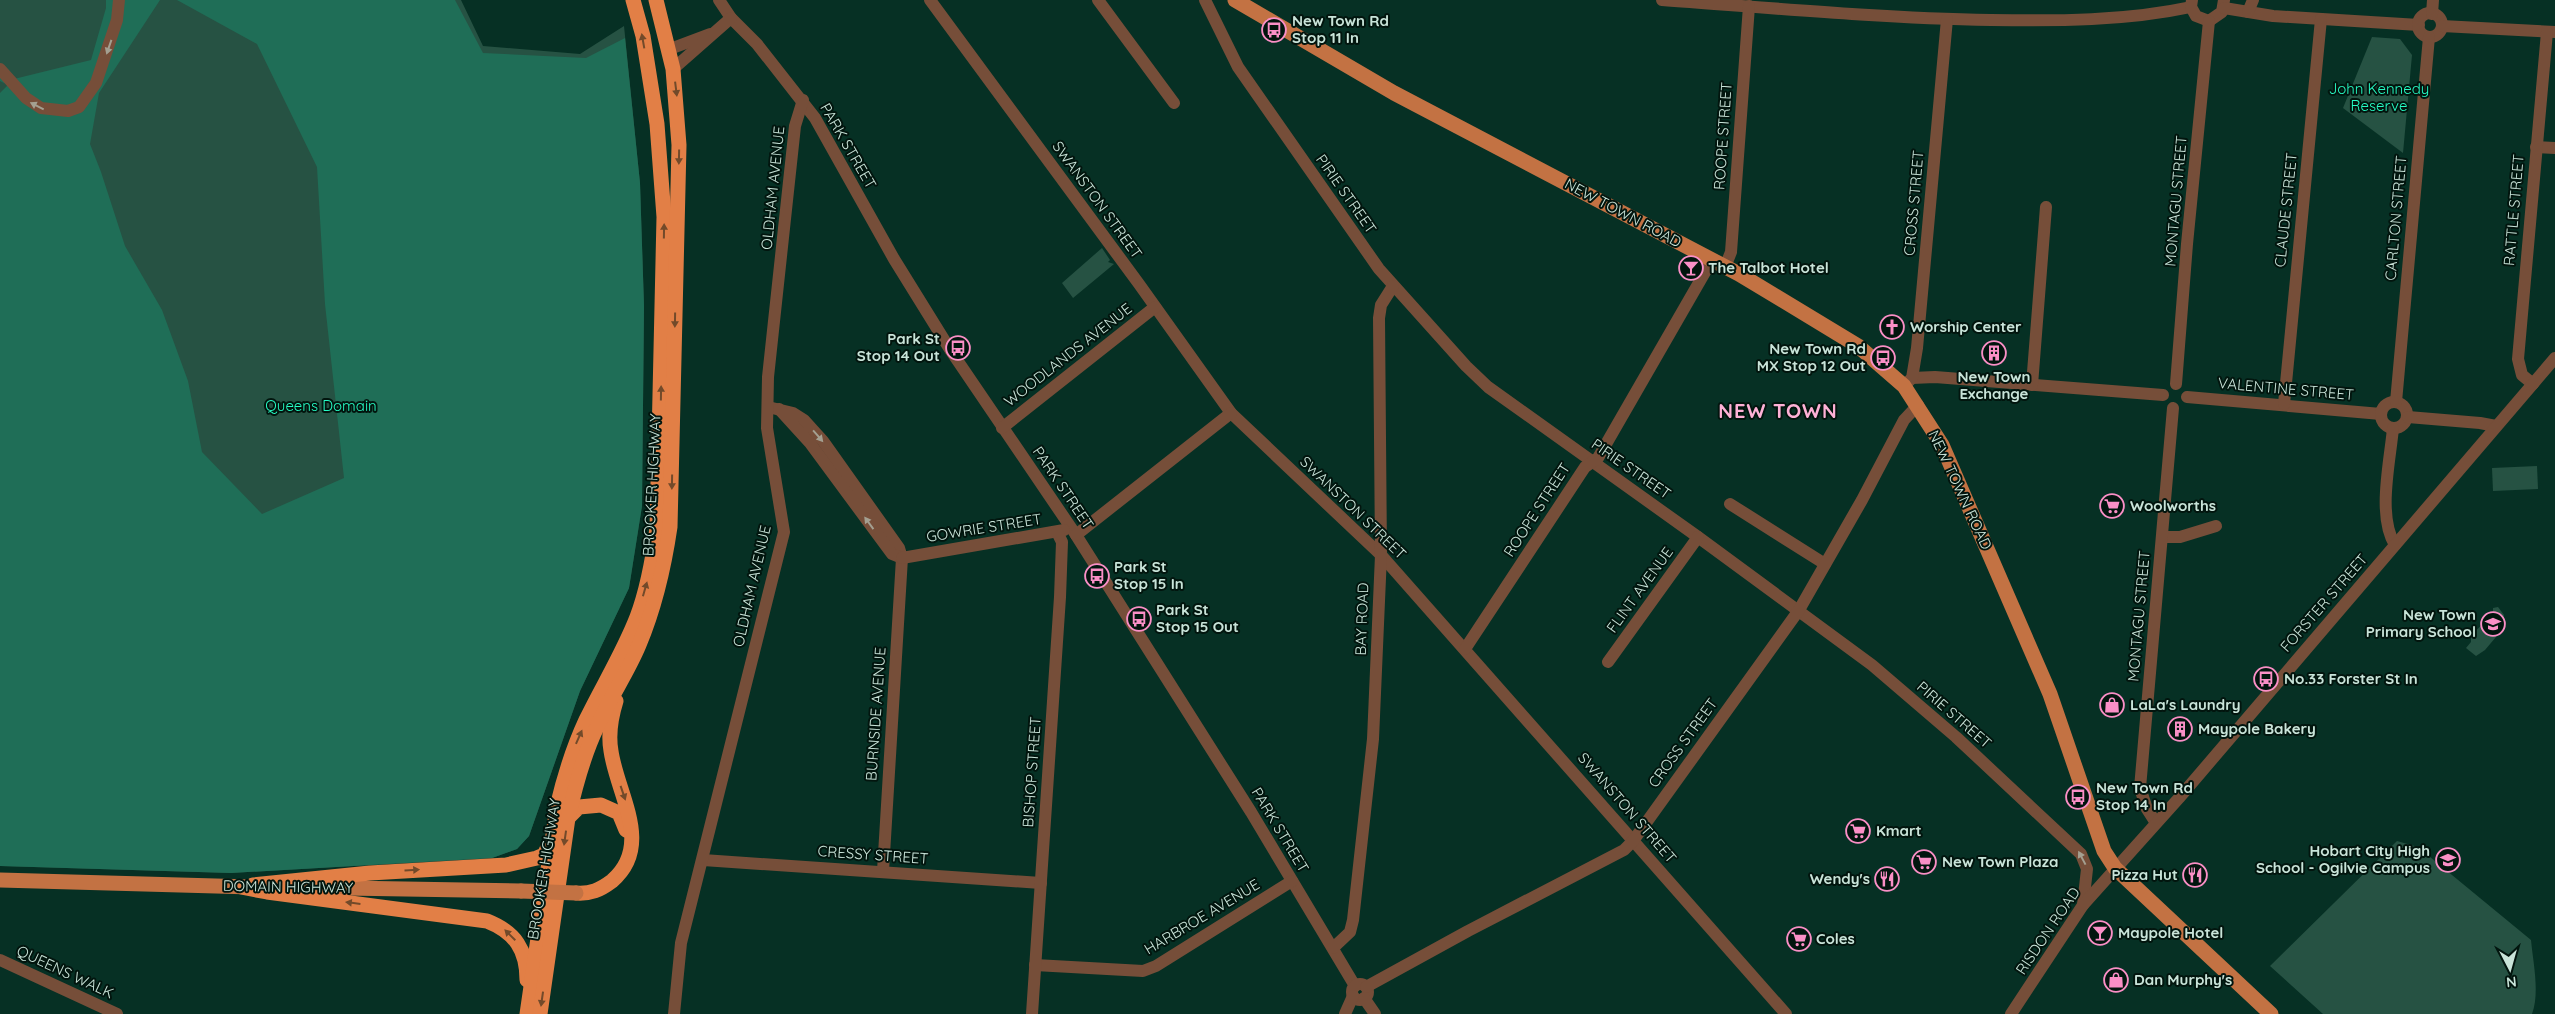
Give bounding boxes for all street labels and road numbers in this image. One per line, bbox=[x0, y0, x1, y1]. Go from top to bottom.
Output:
street label: ROOPE STREET bbox=[1709, 81, 1736, 191]
street label: PARK STREET bbox=[816, 99, 881, 192]
street label: OLDHAM AVENUE bbox=[757, 125, 788, 251]
street label: MONTAGU STREET bbox=[2160, 135, 2191, 267]
street label: SWANSTON STREET bbox=[1048, 137, 1146, 262]
street label: CROSS STREET bbox=[1899, 149, 1928, 256]
street label: PIRIE STREET bbox=[1312, 150, 1381, 237]
street label: CLAUDE STREET bbox=[2270, 152, 2301, 268]
street label: RATTLE STREET bbox=[2499, 153, 2528, 266]
street label: CARLTON STREET bbox=[2381, 155, 2410, 281]
street label: NEW TOWN ROAD bbox=[1562, 174, 1685, 251]
street label: WOODLANDS AVENUE bbox=[1000, 299, 1135, 410]
street label: VALENTINE STREET bbox=[2217, 373, 2355, 404]
street label: BROOKER HIGHWAY bbox=[638, 413, 665, 557]
street label: NEW TOWN ROAD bbox=[1924, 427, 1997, 553]
street label: PIRIE STREET bbox=[1588, 434, 1675, 503]
street label: PARK STREET bbox=[1029, 443, 1098, 533]
street label: SWANSTON STREET bbox=[1296, 452, 1411, 563]
street label: ROOPE STREET bbox=[1499, 459, 1574, 560]
street label: GOWRIE STREET bbox=[925, 509, 1043, 546]
street label: OLDHAM AVENUE bbox=[728, 523, 775, 649]
street label: FLINT AVENUE bbox=[1602, 543, 1677, 636]
street label: MONTAGU STREET bbox=[2123, 550, 2154, 682]
street label: FORSTER STREET bbox=[2276, 550, 2371, 656]
street label: BAY ROAD bbox=[1351, 582, 1372, 656]
street label: BURNSIDE AVENUE bbox=[861, 646, 890, 781]
street label: PIRIE STREET bbox=[1913, 677, 1996, 752]
street label: CROSS STREET bbox=[1644, 694, 1721, 791]
street label: BISHOP STREET bbox=[1018, 716, 1045, 828]
street label: SWANSTON STREET bbox=[1574, 748, 1681, 867]
street label: PARK STREET bbox=[1248, 784, 1313, 876]
street label: BROOKER HIGHWAY bbox=[523, 796, 564, 941]
street label: CRESSY STREET bbox=[817, 841, 929, 868]
street label: HARBROE AVENUE bbox=[1141, 875, 1263, 959]
street label: DOMAIN HIGHWAY bbox=[223, 876, 354, 897]
street label: RISDON ROAD bbox=[2011, 883, 2084, 978]
street label: QUEENS WALK bbox=[14, 941, 117, 1002]

